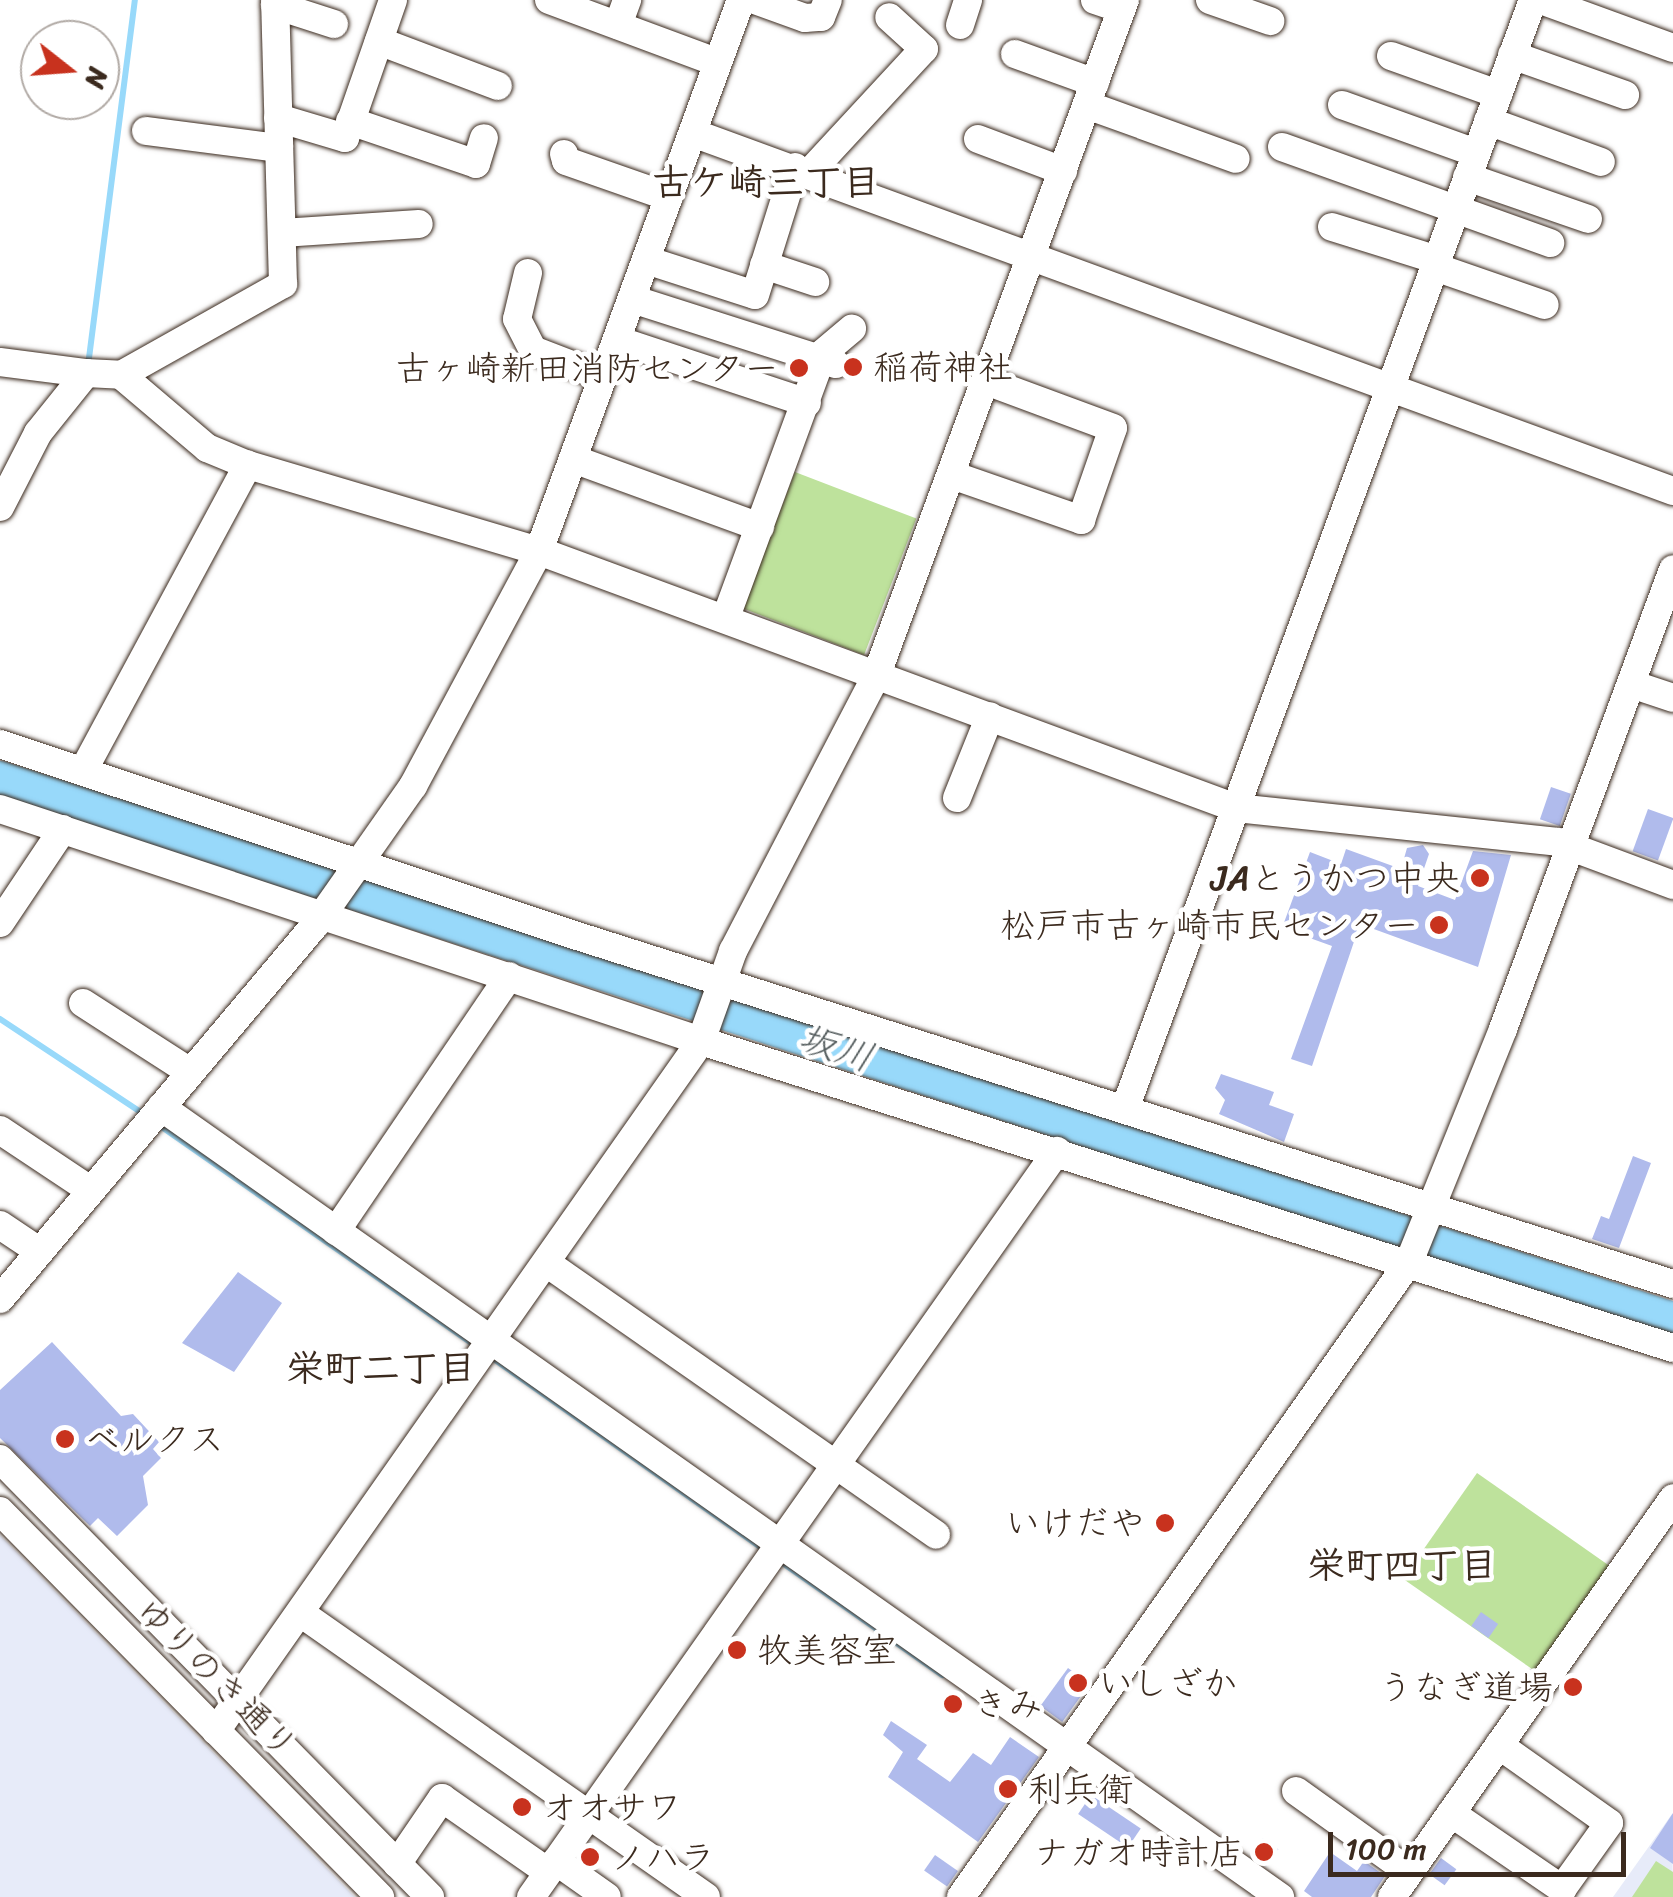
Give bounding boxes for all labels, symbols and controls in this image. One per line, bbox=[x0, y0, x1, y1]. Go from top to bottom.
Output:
north arrow bbox=[20, 20, 120, 120]
text: N bbox=[71, 62, 124, 95]
district label: 古ケ崎三丁目 bbox=[652, 160, 880, 206]
place label: 稲荷神社 bbox=[873, 346, 1013, 388]
place label: 古ヶ崎新田消防センター bbox=[394, 347, 779, 389]
marker: 稲荷神社 bbox=[842, 356, 864, 378]
marker: 古ヶ崎新田消防センター bbox=[788, 357, 810, 379]
place label: JAとうかつ中央 bbox=[1211, 857, 1460, 899]
marker: JAとうかつ中央 bbox=[1469, 867, 1491, 889]
place label: 松戸市古ヶ崎市民センター bbox=[999, 904, 1419, 946]
marker: 松戸市古ヶ崎市民センター bbox=[1428, 914, 1450, 936]
water label: 坂川 bbox=[793, 1015, 879, 1081]
district label: 栄町二丁目 bbox=[286, 1346, 476, 1392]
place label: ベルクス bbox=[85, 1418, 225, 1460]
marker: ベルクス bbox=[54, 1428, 76, 1450]
place label: いけだや bbox=[1005, 1502, 1145, 1544]
marker: いけだや bbox=[1154, 1512, 1176, 1534]
district label: 栄町四丁目 bbox=[1307, 1543, 1497, 1589]
street label: ゆりのき通り bbox=[128, 1589, 306, 1767]
place label: 牧美容室 bbox=[757, 1629, 897, 1671]
marker: 牧美容室 bbox=[726, 1639, 748, 1661]
place label: いしざか bbox=[1098, 1662, 1238, 1704]
place label: うなぎ道場 bbox=[1378, 1666, 1553, 1708]
marker: いしざか bbox=[1067, 1672, 1089, 1694]
marker: うなぎ道場 bbox=[1562, 1676, 1584, 1698]
place label: きみ bbox=[973, 1683, 1043, 1725]
marker: きみ bbox=[942, 1693, 964, 1715]
place label: 利兵衛 bbox=[1028, 1768, 1133, 1810]
marker: 利兵衛 bbox=[997, 1778, 1019, 1800]
place label: オオサワ bbox=[542, 1786, 682, 1828]
marker: オオサワ bbox=[511, 1796, 533, 1818]
scale bar bbox=[1333, 1812, 1630, 1874]
text: 100 m bbox=[1345, 1822, 1427, 1876]
place label: ナガオ時計店 bbox=[1034, 1831, 1244, 1873]
place label: ノハラ bbox=[610, 1836, 715, 1878]
marker: ナガオ時計店 bbox=[1253, 1841, 1275, 1863]
marker: ノハラ bbox=[579, 1846, 601, 1868]

